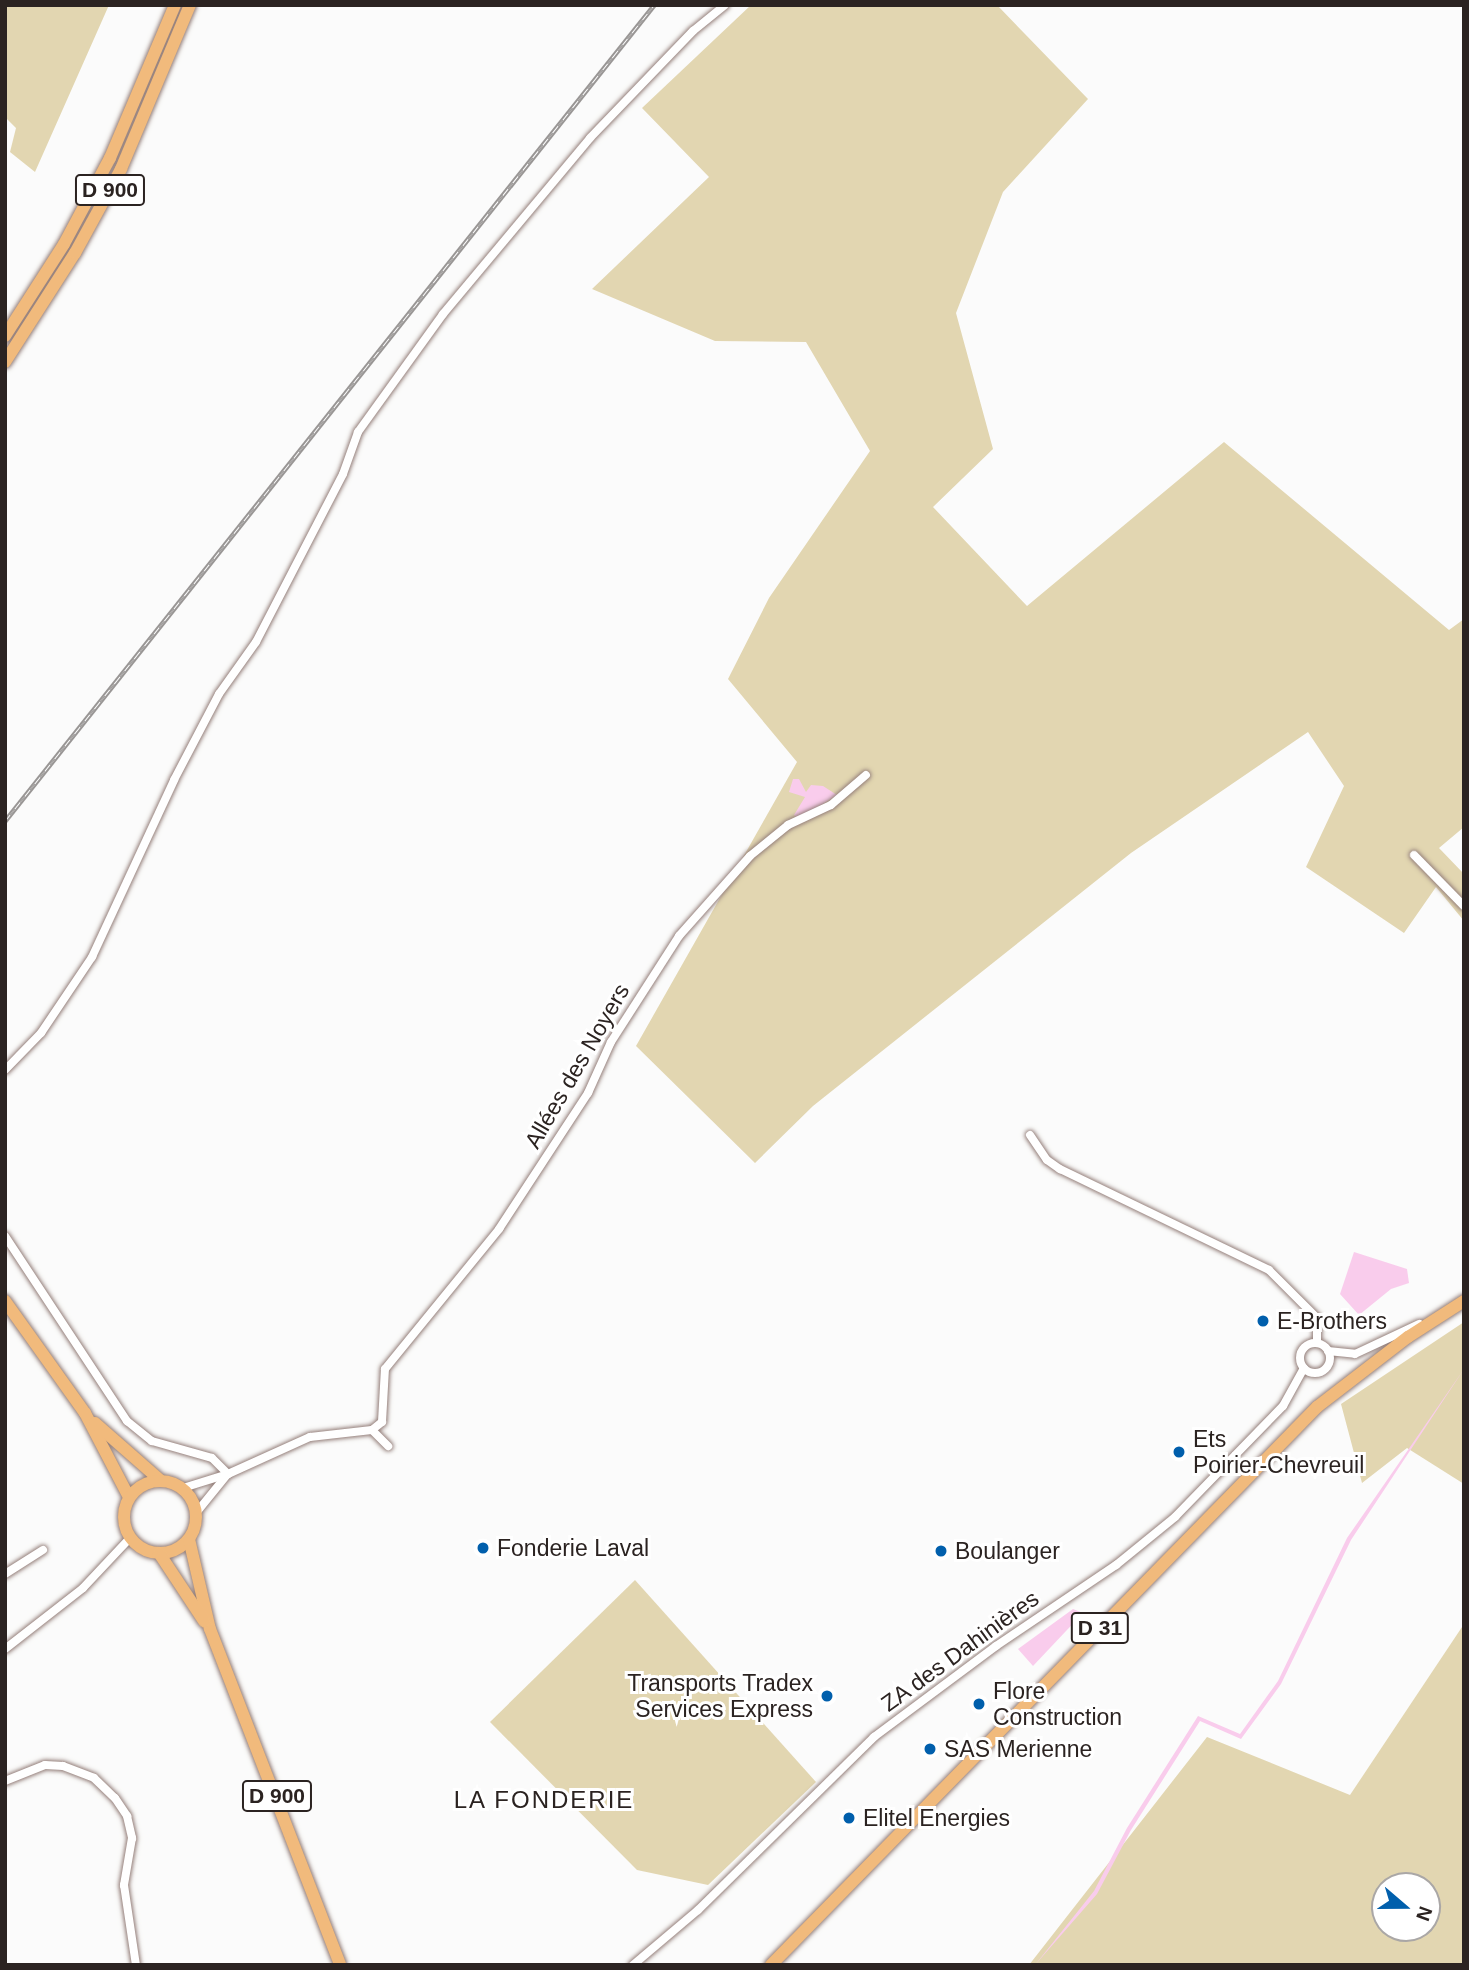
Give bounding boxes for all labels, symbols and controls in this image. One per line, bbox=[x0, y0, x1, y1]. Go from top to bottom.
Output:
road number: D 900 bbox=[73, 172, 147, 208]
street label: Allées des Noyers bbox=[519, 979, 635, 1153]
place label: E-Brothers bbox=[1277, 1307, 1387, 1335]
marker: E-Brothers bbox=[1255, 1313, 1271, 1329]
place label: Ets Poirier-Chevreuil bbox=[1193, 1425, 1364, 1479]
marker: Ets Poirier-Chevreuil bbox=[1171, 1444, 1187, 1460]
place label: Fonderie Laval bbox=[497, 1534, 649, 1562]
place label: Boulanger bbox=[955, 1537, 1060, 1565]
marker: Fonderie Laval bbox=[475, 1540, 491, 1556]
marker: Boulanger bbox=[933, 1543, 949, 1559]
street label: ZA des Dahinières bbox=[875, 1584, 1045, 1718]
road number: D 31 bbox=[1070, 1610, 1130, 1646]
place label: Transports Tradex Services Express bbox=[627, 1669, 813, 1723]
place label: Flore Construction bbox=[993, 1677, 1122, 1731]
marker: Transports Tradex Services Express bbox=[819, 1688, 835, 1704]
marker: Flore Construction bbox=[971, 1696, 987, 1712]
place label: SAS Merienne bbox=[944, 1735, 1092, 1763]
marker: SAS Merienne bbox=[922, 1741, 938, 1757]
road number: D 900 bbox=[240, 1778, 314, 1814]
district label: LA FONDERIE bbox=[454, 1786, 634, 1814]
place label: Elitel Energies bbox=[863, 1804, 1010, 1832]
marker: Elitel Energies bbox=[841, 1810, 857, 1826]
north arrow bbox=[1371, 1872, 1441, 1942]
text: N bbox=[1412, 1904, 1437, 1924]

